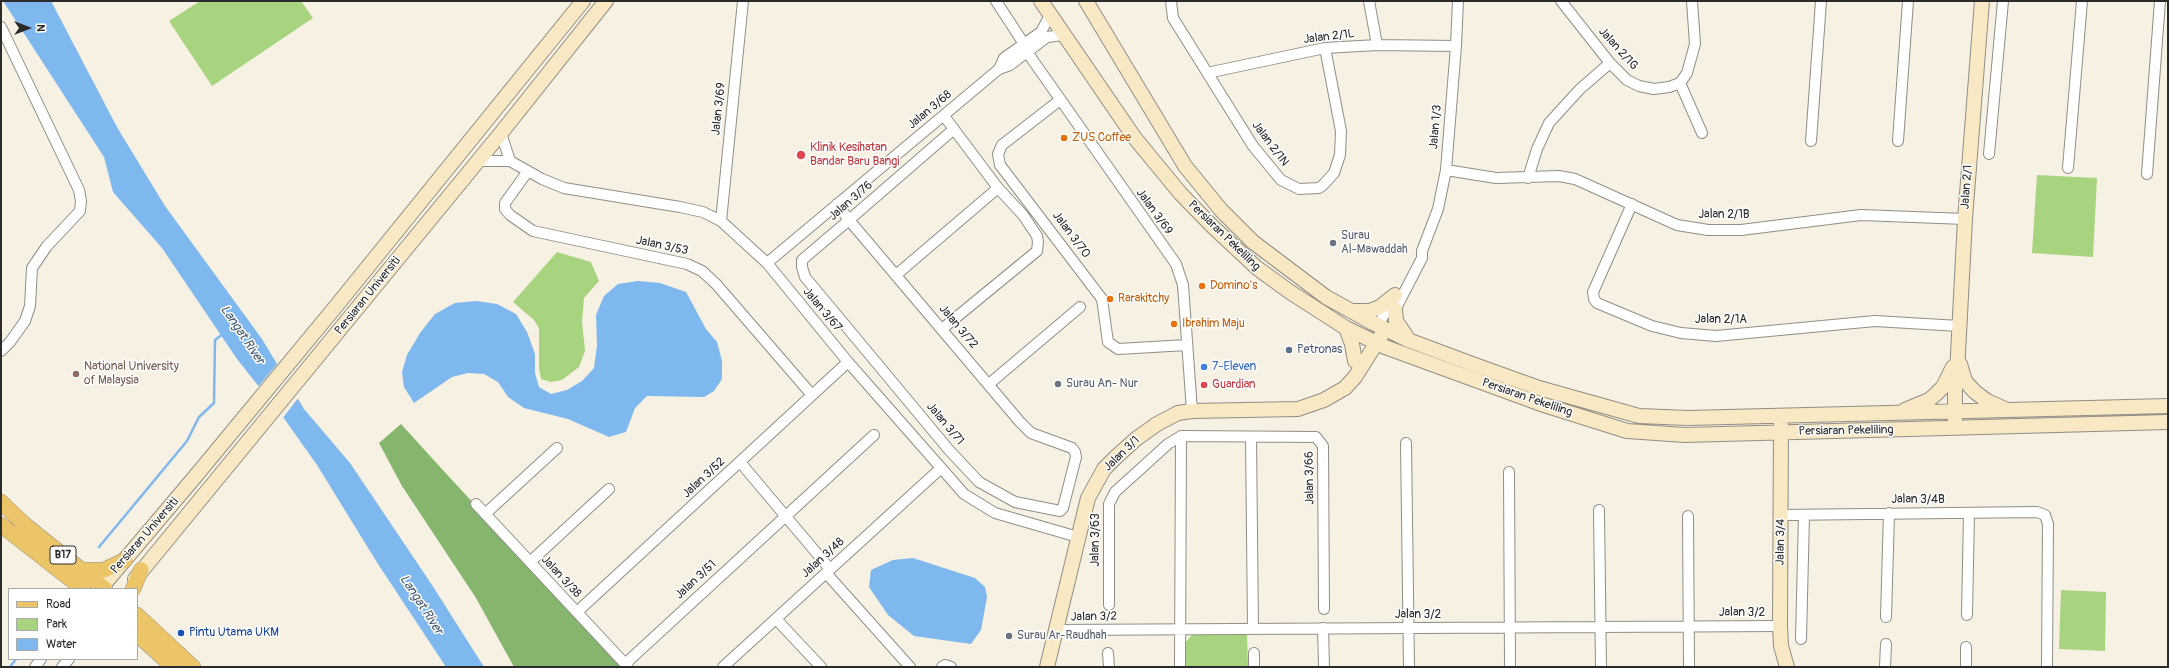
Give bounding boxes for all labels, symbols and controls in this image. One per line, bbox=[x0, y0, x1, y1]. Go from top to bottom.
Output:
north arrow bbox=[8, 8, 48, 48]
text: N bbox=[34, 24, 47, 32]
street label: Jalan 2/1G bbox=[1595, 25, 1641, 73]
street label: Jalan 2/1L bbox=[1303, 27, 1355, 47]
street label: Jalan 3/69 bbox=[709, 82, 729, 136]
street label: Jalan 3/68 bbox=[905, 88, 955, 132]
street label: Jalan 1/3 bbox=[1427, 104, 1445, 150]
street label: Jalan 2/1N bbox=[1248, 119, 1292, 169]
place label: ZUS Coffee bbox=[1072, 131, 1131, 145]
marker: ZUS Coffee bbox=[1059, 133, 1069, 143]
place label: Klinik Kesihatan Bandar Baru Bangi bbox=[810, 141, 899, 169]
marker: Klinik Kesihatan Bandar Baru Bangi bbox=[795, 149, 807, 161]
street label: Jalan 2/1 bbox=[1958, 164, 1976, 210]
street label: Jalan 3/76 bbox=[826, 178, 876, 224]
street label: Jalan 3/69 bbox=[1133, 186, 1175, 238]
street label: Persiaran Pekeliling bbox=[1185, 198, 1263, 274]
street label: Jalan 2/1B bbox=[1698, 208, 1750, 222]
street label: Jalan 3/70 bbox=[1049, 209, 1093, 261]
place label: Surau Al-Mawaddah bbox=[1341, 229, 1408, 257]
street label: Jalan 3/53 bbox=[635, 233, 689, 259]
marker: Surau Al-Mawaddah bbox=[1328, 238, 1338, 248]
street label: Persiaran Universiti bbox=[332, 254, 404, 338]
place label: Domino's bbox=[1210, 279, 1257, 293]
marker: Domino's bbox=[1197, 281, 1207, 291]
street label: Jalan 3/67 bbox=[799, 285, 845, 335]
place label: Rarakitchy bbox=[1118, 292, 1169, 306]
marker: Rarakitchy bbox=[1105, 294, 1115, 304]
street label: Jalan 3/72 bbox=[935, 302, 981, 352]
water label: Langat River bbox=[217, 303, 267, 367]
street label: Jalan 2/1A bbox=[1695, 313, 1747, 327]
place label: Ibrahim Maju bbox=[1182, 317, 1245, 331]
marker: Ibrahim Maju bbox=[1169, 319, 1179, 329]
place label: Petronas bbox=[1297, 343, 1342, 357]
marker: Petronas bbox=[1284, 345, 1294, 355]
place label: National University of Malaysia bbox=[84, 360, 179, 388]
place label: 7-Eleven bbox=[1212, 360, 1256, 374]
marker: 7-Eleven bbox=[1199, 362, 1209, 372]
marker: National University of Malaysia bbox=[71, 369, 81, 379]
street label: Persiaran Pekeliling bbox=[1480, 376, 1574, 420]
place label: Surau An- Nur bbox=[1066, 377, 1138, 391]
place label: Guardian bbox=[1212, 378, 1256, 392]
marker: Surau An- Nur bbox=[1053, 379, 1063, 389]
marker: Guardian bbox=[1199, 380, 1209, 390]
street label: Jalan 3/71 bbox=[923, 400, 967, 448]
street label: Persiaran Pekeliling bbox=[1798, 423, 1894, 439]
street label: Jalan 3/1 bbox=[1101, 433, 1143, 475]
street label: Jalan 3/66 bbox=[1302, 451, 1318, 505]
street label: Jalan 3/52 bbox=[680, 455, 728, 501]
street label: Jalan 3/4B bbox=[1891, 493, 1945, 507]
street label: Persiaran Universiti bbox=[108, 495, 182, 577]
street label: Jalan 3/63 bbox=[1089, 513, 1103, 567]
street label: Jalan 3/4 bbox=[1773, 518, 1789, 566]
street label: Jalan 3/48 bbox=[799, 535, 847, 581]
road number: B17 bbox=[50, 546, 76, 564]
street label: Jalan 3/38 bbox=[538, 553, 584, 601]
street label: Jalan 3/51 bbox=[672, 557, 720, 603]
water label: Langat River bbox=[396, 572, 446, 638]
legend bbox=[8, 588, 138, 660]
text: Road bbox=[46, 597, 71, 612]
street label: Jalan 3/2 bbox=[1719, 606, 1765, 620]
street label: Jalan 3/2 bbox=[1395, 608, 1441, 622]
street label: Jalan 3/2 bbox=[1071, 609, 1117, 625]
text: Park bbox=[46, 617, 67, 632]
place label: Pintu Utama UKM bbox=[189, 626, 279, 640]
marker: Pintu Utama UKM bbox=[176, 628, 186, 638]
place label: Surau Ar-Raudhah bbox=[1017, 629, 1107, 643]
marker: Surau Ar-Raudhah bbox=[1004, 631, 1014, 641]
text: Water bbox=[46, 637, 77, 652]

